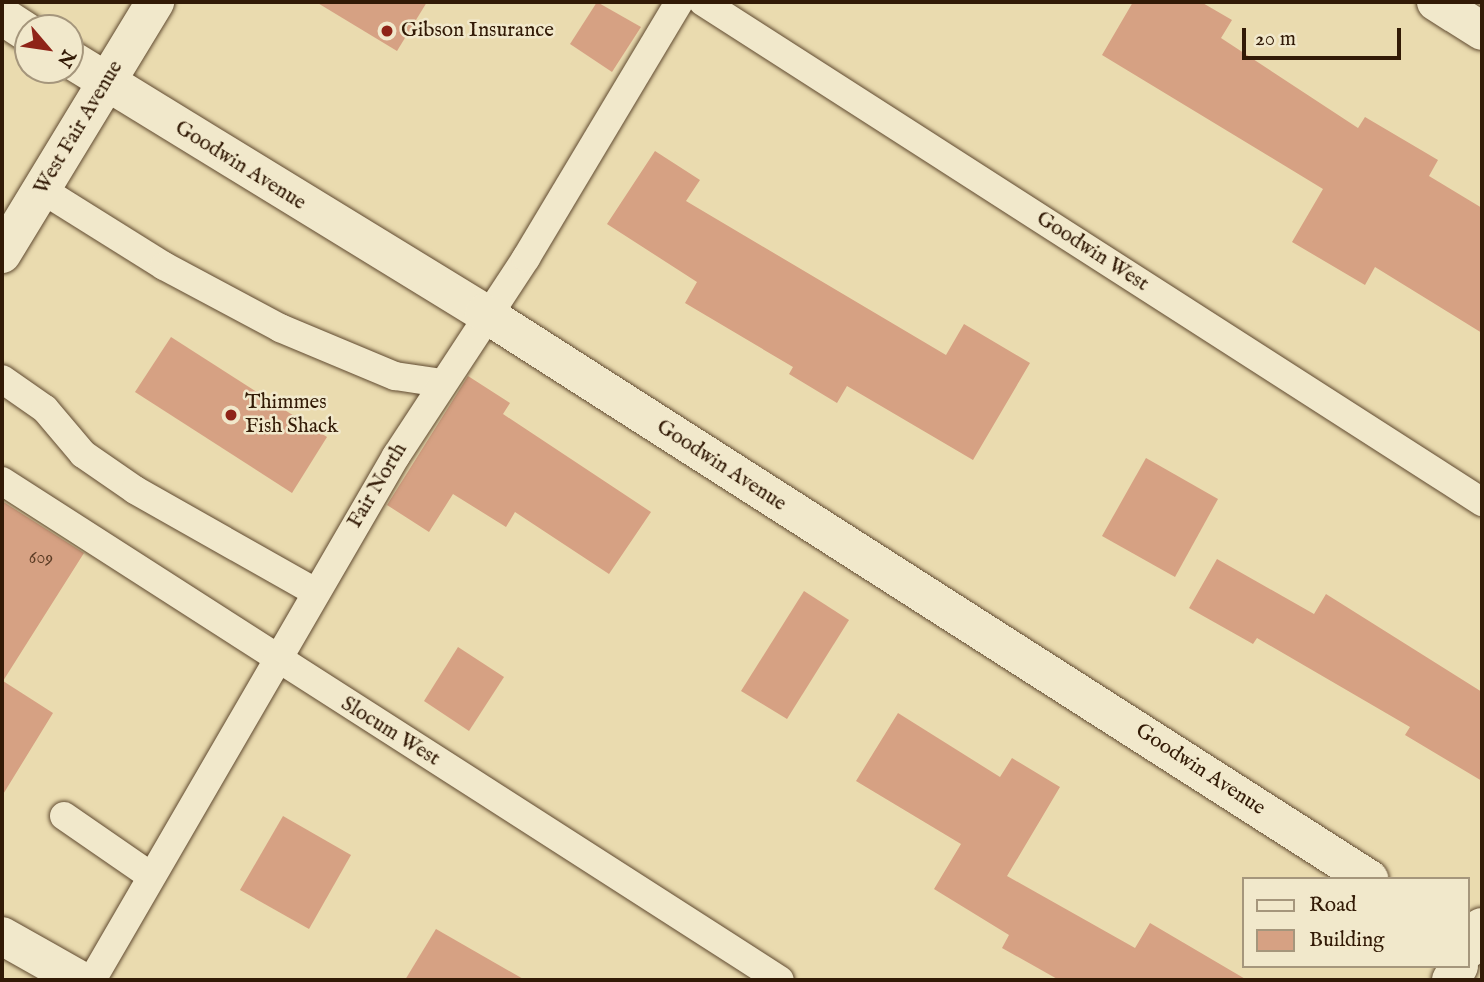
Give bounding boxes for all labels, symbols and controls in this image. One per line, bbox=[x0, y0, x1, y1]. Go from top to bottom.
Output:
north arrow bbox=[14, 14, 84, 84]
scale bar bbox=[1246, 14, 1405, 58]
place label: Gibson Insurance bbox=[401, 18, 554, 44]
marker: Gibson Insurance bbox=[379, 23, 395, 39]
text: 20 m bbox=[1255, 26, 1296, 53]
text: N bbox=[51, 45, 80, 71]
street label: West Fair Avenue bbox=[29, 56, 129, 200]
street label: Goodwin Avenue bbox=[170, 116, 310, 216]
street label: Goodwin West bbox=[1031, 206, 1153, 298]
place label: Thimmes Fish Shack bbox=[245, 390, 338, 440]
marker: Thimmes Fish Shack bbox=[223, 407, 239, 423]
street label: Goodwin Avenue bbox=[651, 415, 791, 517]
street label: Fair North bbox=[343, 439, 413, 533]
house number: 609 bbox=[29, 548, 53, 570]
street label: Slocum West bbox=[336, 692, 444, 772]
street label: Goodwin Avenue bbox=[1130, 719, 1270, 821]
legend bbox=[1242, 877, 1470, 968]
text: Road bbox=[1309, 892, 1356, 919]
text: Building bbox=[1309, 927, 1384, 954]

